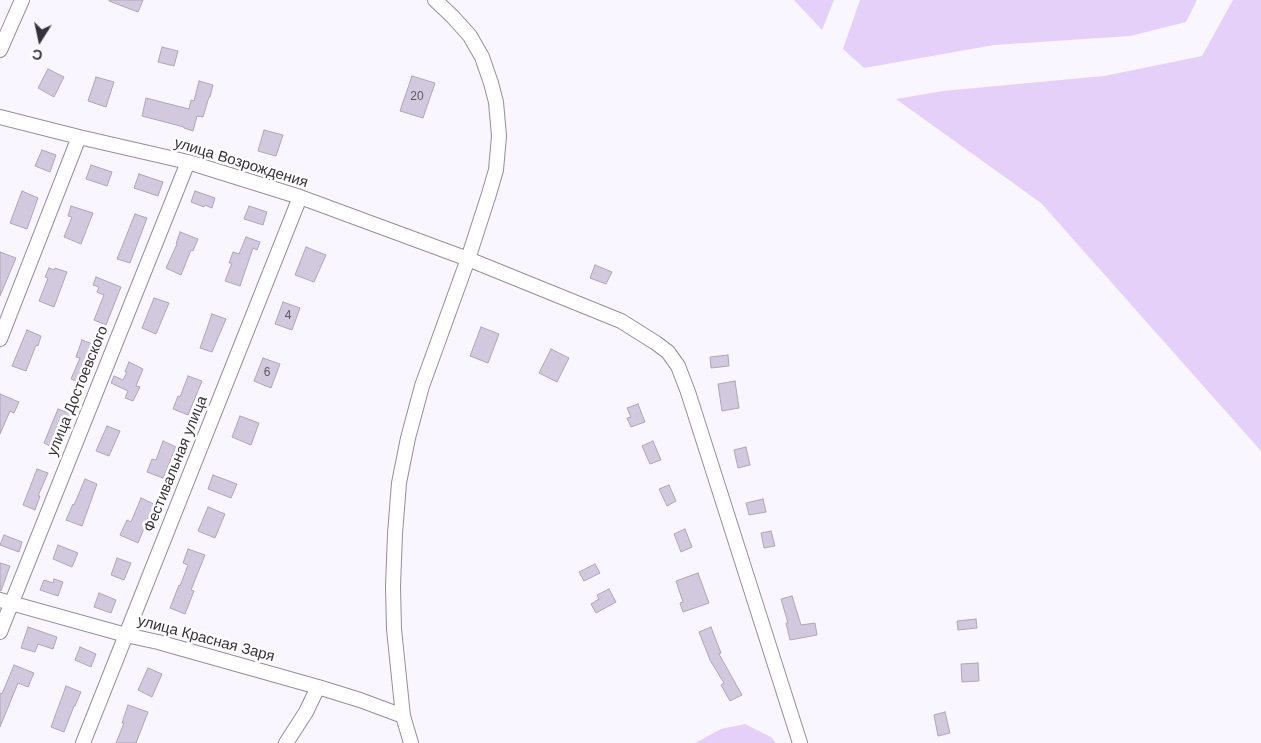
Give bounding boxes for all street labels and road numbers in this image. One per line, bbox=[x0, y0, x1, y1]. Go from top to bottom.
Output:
street label: улица Возрождения bbox=[172, 134, 310, 192]
street label: улица Достоевского bbox=[44, 323, 112, 459]
street label: Фестивальная улица bbox=[140, 393, 212, 535]
street label: улица Красная Заря bbox=[136, 612, 276, 666]

